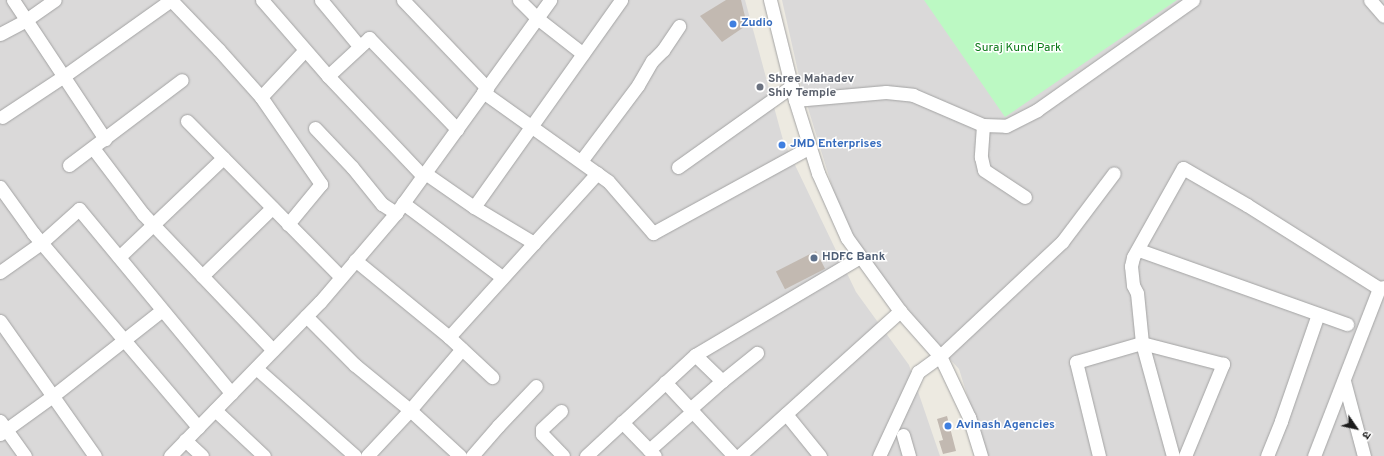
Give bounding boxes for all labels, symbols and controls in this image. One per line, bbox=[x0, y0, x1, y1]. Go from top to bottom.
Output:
place label: Zudio bbox=[741, 17, 773, 31]
marker: Zudio bbox=[728, 19, 738, 29]
park label: Suraj Kund Park bbox=[975, 42, 1061, 56]
place label: Shree Mahadev Shiv Temple bbox=[768, 73, 854, 101]
marker: Shree Mahadev Shiv Temple bbox=[755, 82, 765, 92]
place label: JMD Enterprises bbox=[790, 138, 882, 152]
marker: JMD Enterprises bbox=[777, 140, 787, 150]
place label: HDFC Bank bbox=[822, 251, 885, 265]
marker: HDFC Bank bbox=[809, 253, 819, 263]
north arrow bbox=[1336, 408, 1376, 448]
place label: Avinash Agencies bbox=[956, 419, 1055, 433]
marker: Avinash Agencies bbox=[943, 421, 953, 431]
text: उ bbox=[1358, 428, 1374, 441]

